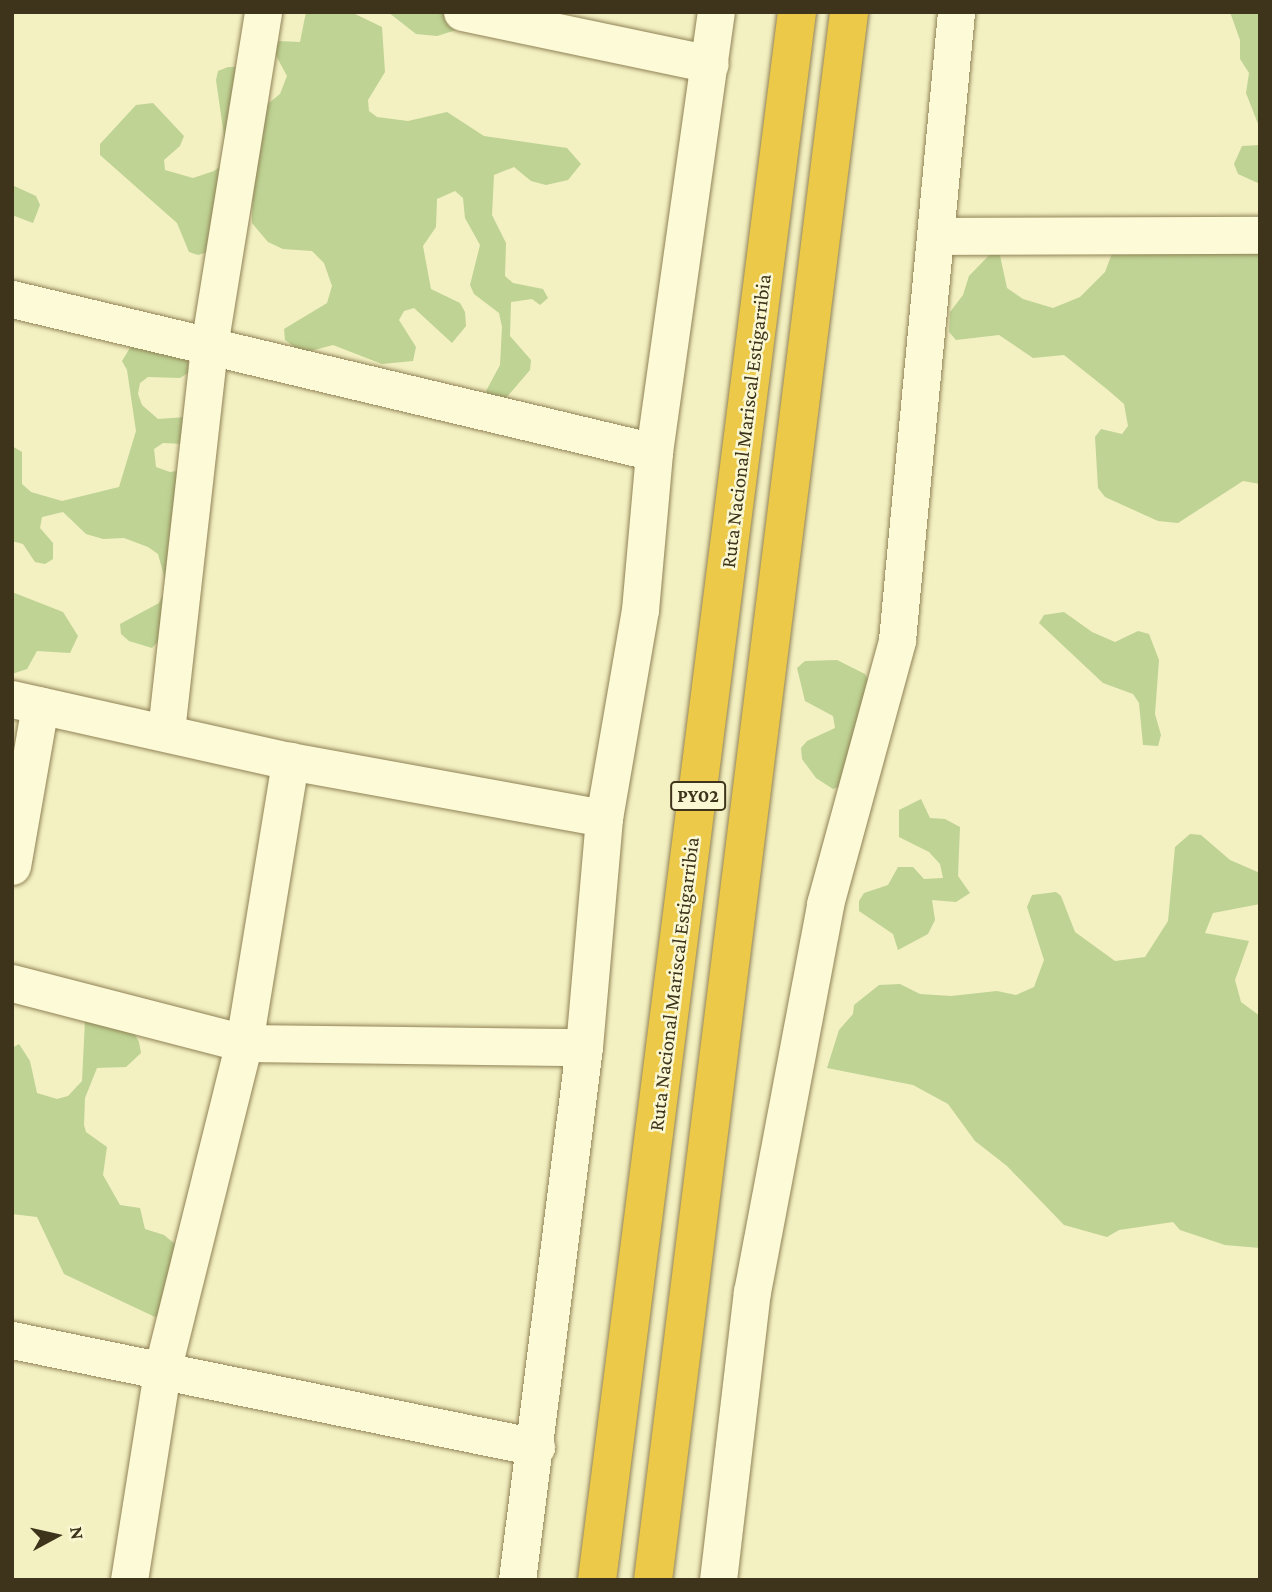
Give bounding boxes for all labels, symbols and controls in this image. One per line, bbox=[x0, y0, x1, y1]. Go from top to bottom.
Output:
street label: Ruta Nacional Mariscal Estigarribia bbox=[715, 273, 777, 569]
road number: PY02 bbox=[670, 780, 726, 811]
street label: Ruta Nacional Mariscal Estigarribia bbox=[643, 836, 705, 1132]
north arrow bbox=[21, 1501, 91, 1571]
text: N bbox=[66, 1525, 89, 1541]

